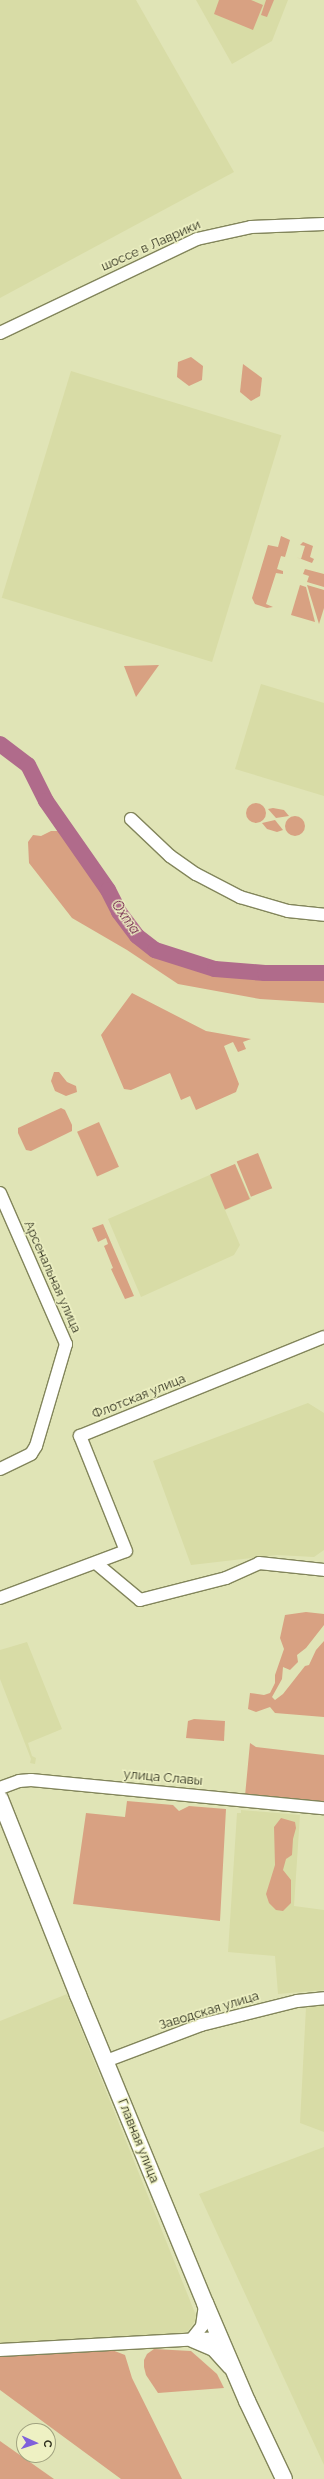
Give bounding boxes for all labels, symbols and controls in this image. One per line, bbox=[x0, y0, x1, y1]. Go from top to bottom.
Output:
street label: шоссе в Лаврики bbox=[99, 217, 203, 275]
water label: Охта bbox=[108, 897, 144, 937]
street label: Арсенальная улица bbox=[20, 1218, 84, 1336]
street label: Флотская улица bbox=[90, 1371, 188, 1423]
street label: улица Славы bbox=[123, 1767, 203, 1789]
street label: Заводская улица bbox=[157, 1988, 261, 2034]
street label: Главная улица bbox=[114, 2097, 162, 2185]
north arrow bbox=[16, 2423, 56, 2463]
text: С bbox=[41, 2439, 54, 2448]

